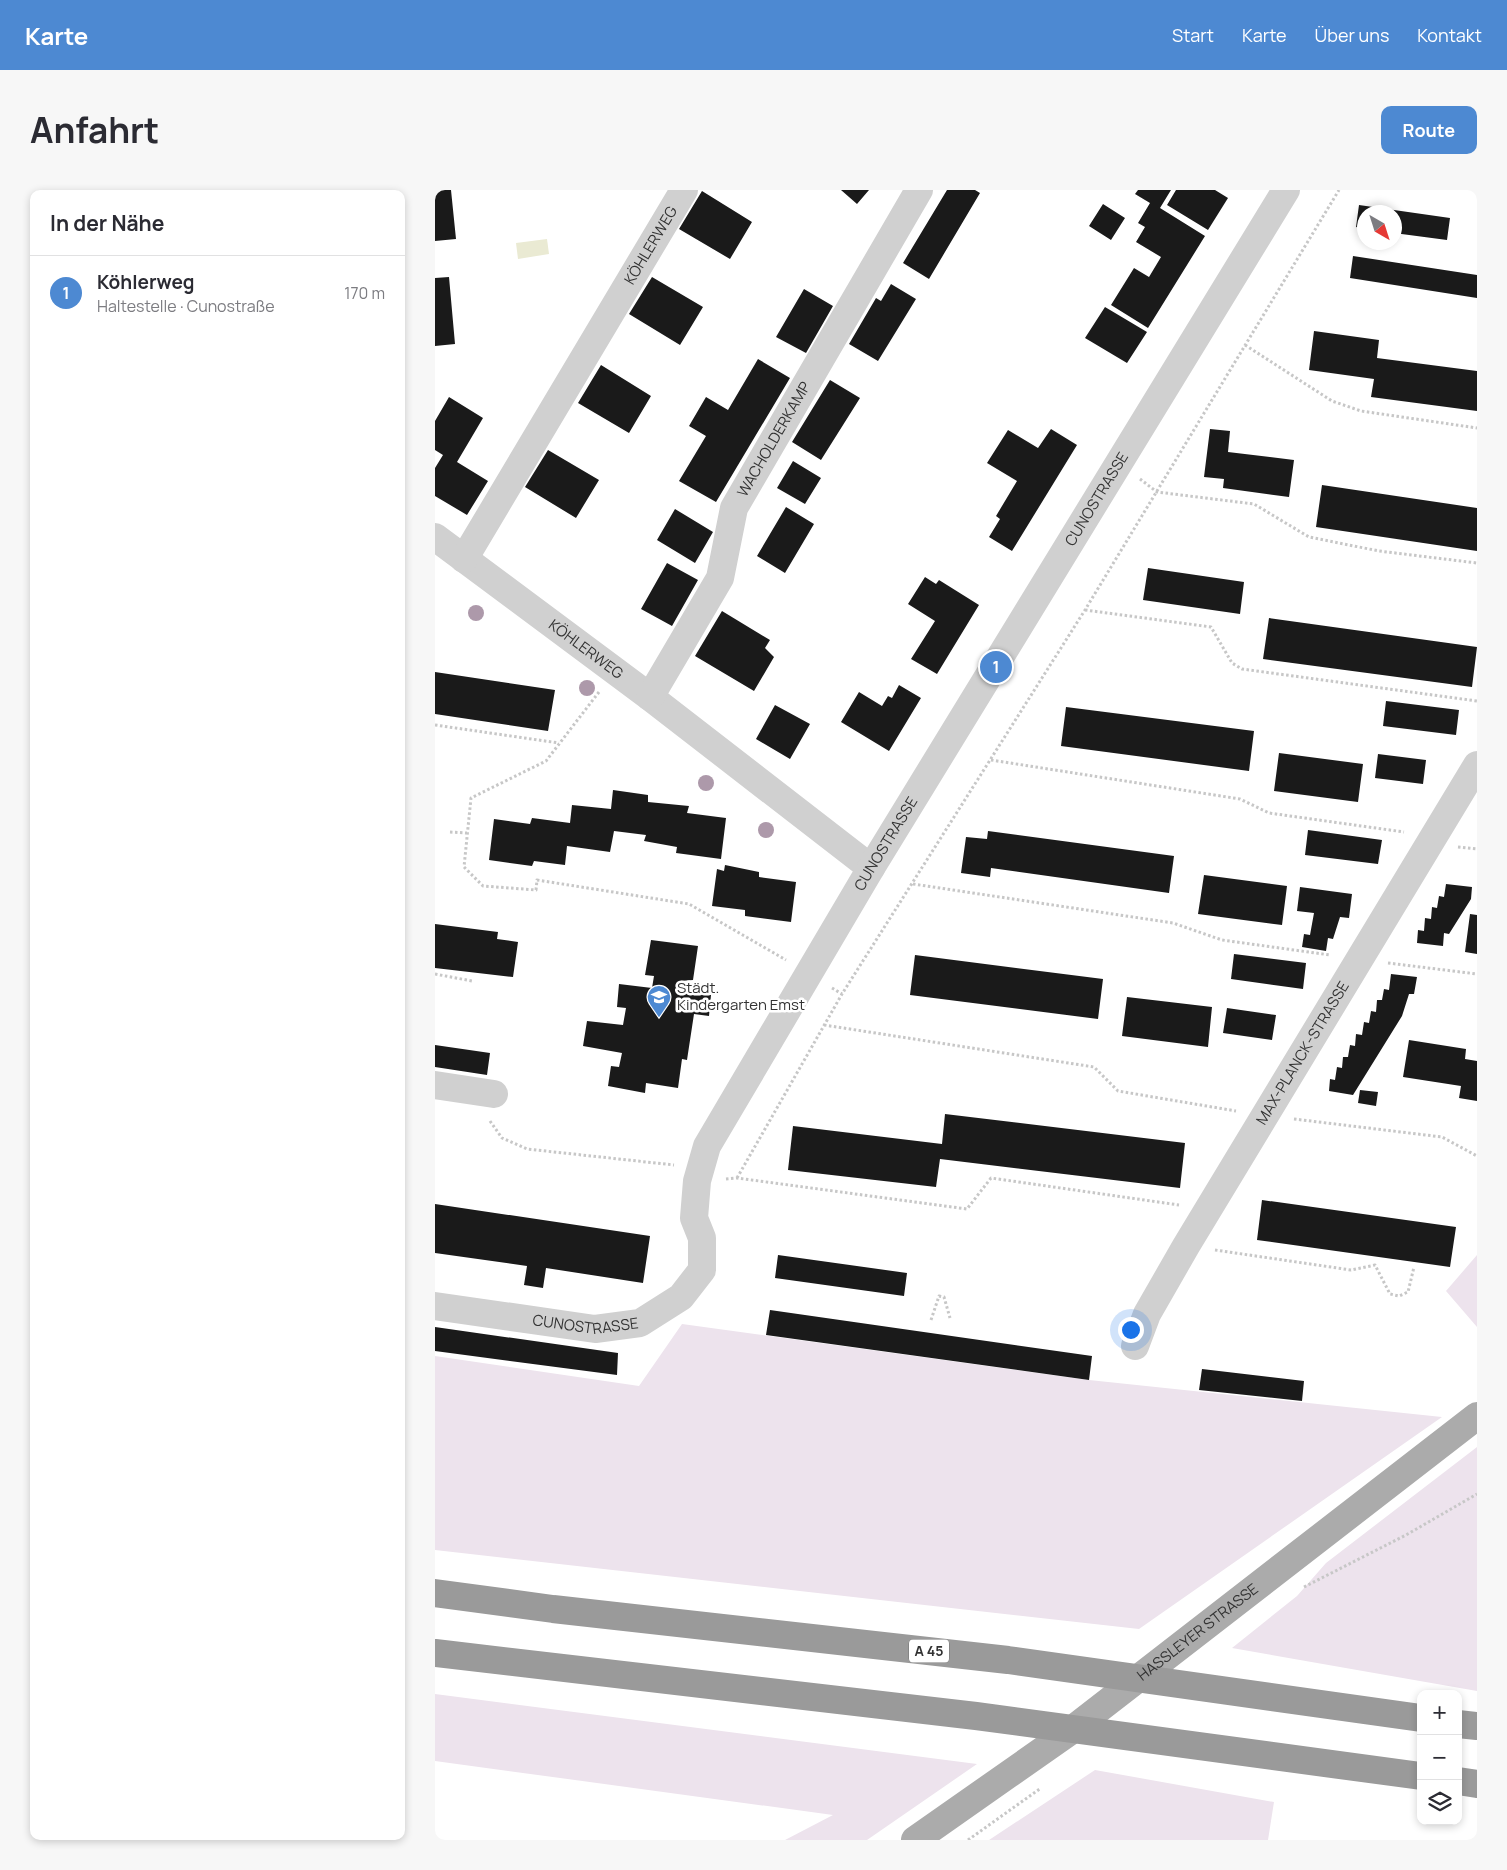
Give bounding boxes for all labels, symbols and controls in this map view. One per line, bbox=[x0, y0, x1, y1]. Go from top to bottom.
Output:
text: Karte bbox=[25, 19, 88, 52]
text: Start bbox=[1172, 23, 1214, 47]
text: Karte bbox=[1242, 23, 1287, 47]
text: Über uns bbox=[1315, 23, 1389, 47]
text: Kontakt bbox=[1417, 23, 1482, 47]
text: Anfahrt bbox=[30, 106, 159, 154]
button: Route bbox=[1381, 106, 1477, 154]
street label: KÖHLERWEG bbox=[619, 202, 682, 288]
north arrow bbox=[1357, 205, 1402, 250]
text: In der Nähe bbox=[50, 209, 164, 237]
text: Köhlerweg bbox=[97, 269, 195, 295]
text: 1 bbox=[62, 282, 70, 304]
text: 170 m bbox=[344, 282, 385, 304]
text: Haltestelle · Cunostraße bbox=[97, 295, 275, 317]
street label: WACHOLDERKAMP bbox=[732, 378, 815, 500]
street label: CUNOSTRASSE bbox=[1060, 448, 1133, 550]
street label: KÖHLERWEG bbox=[545, 614, 628, 684]
pin: 1 bbox=[980, 648, 1012, 686]
street label: CUNOSTRASSE bbox=[849, 793, 922, 895]
place label: Städt. Kindergarten Emst bbox=[677, 977, 805, 1015]
street label: MAX-PLANCK-STRASSE bbox=[1251, 977, 1354, 1129]
school or university icon: Städt. Kindergarten Emst bbox=[646, 984, 672, 1018]
street label: CUNOSTRASSE bbox=[531, 1309, 640, 1339]
your location bbox=[1118, 1317, 1144, 1343]
street label: HASSLEYER STRASSE bbox=[1133, 1578, 1262, 1685]
road number: A 45 bbox=[909, 1640, 949, 1662]
map controls bbox=[1417, 1690, 1462, 1825]
button: + bbox=[1417, 1690, 1462, 1735]
button: − bbox=[1417, 1735, 1462, 1780]
button: layers bbox=[1417, 1780, 1462, 1825]

